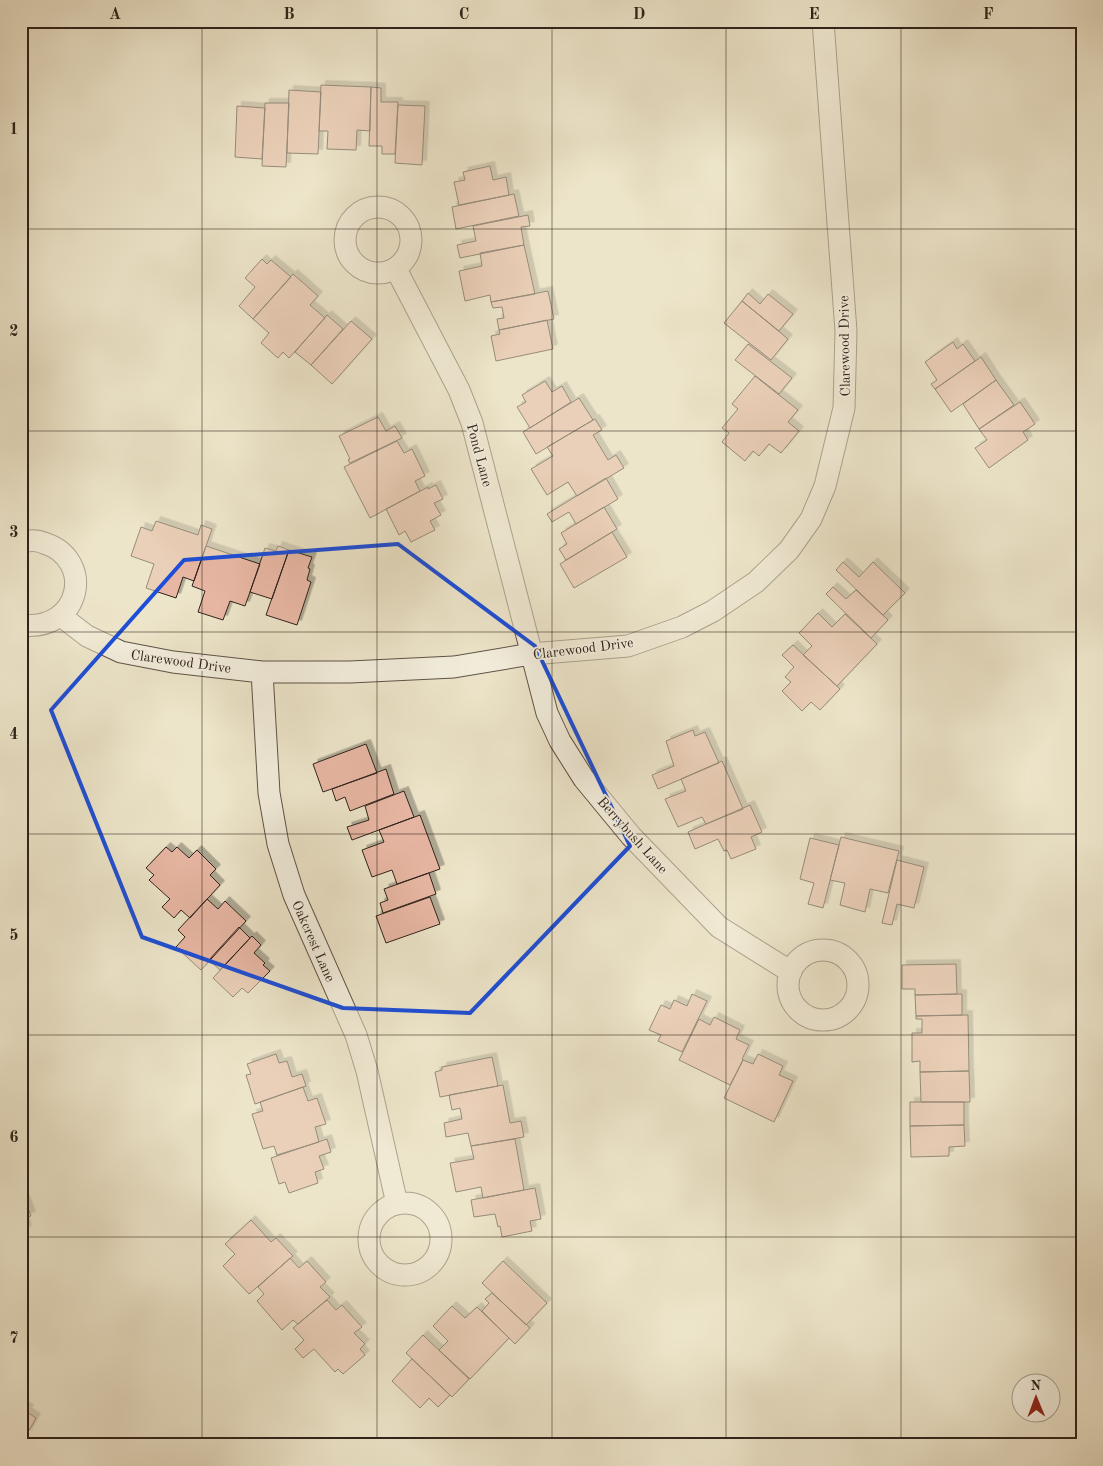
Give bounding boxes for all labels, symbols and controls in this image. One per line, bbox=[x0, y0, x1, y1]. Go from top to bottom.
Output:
text: A bbox=[109, 7, 121, 23]
text: B bbox=[283, 7, 295, 23]
text: C bbox=[459, 7, 469, 23]
text: D bbox=[633, 7, 645, 23]
text: E bbox=[808, 7, 820, 23]
text: F bbox=[983, 7, 994, 23]
text: 1 bbox=[9, 122, 19, 138]
street label: Clarewood Drive bbox=[837, 295, 853, 397]
text: 2 bbox=[9, 324, 19, 340]
street label: Pond Lane bbox=[464, 422, 494, 488]
text: 3 bbox=[9, 525, 19, 541]
street label: Clarewood Drive bbox=[532, 636, 634, 662]
street label: Clarewood Drive bbox=[130, 648, 232, 676]
text: 4 bbox=[9, 727, 19, 743]
street label: Berrybush Lane bbox=[594, 795, 670, 877]
street label: Oakcrest Lane bbox=[289, 899, 337, 984]
text: 5 bbox=[9, 928, 19, 944]
text: 6 bbox=[9, 1130, 19, 1146]
text: 7 bbox=[9, 1331, 19, 1347]
north arrow bbox=[1010, 1374, 1060, 1424]
text: N bbox=[1030, 1379, 1042, 1393]

